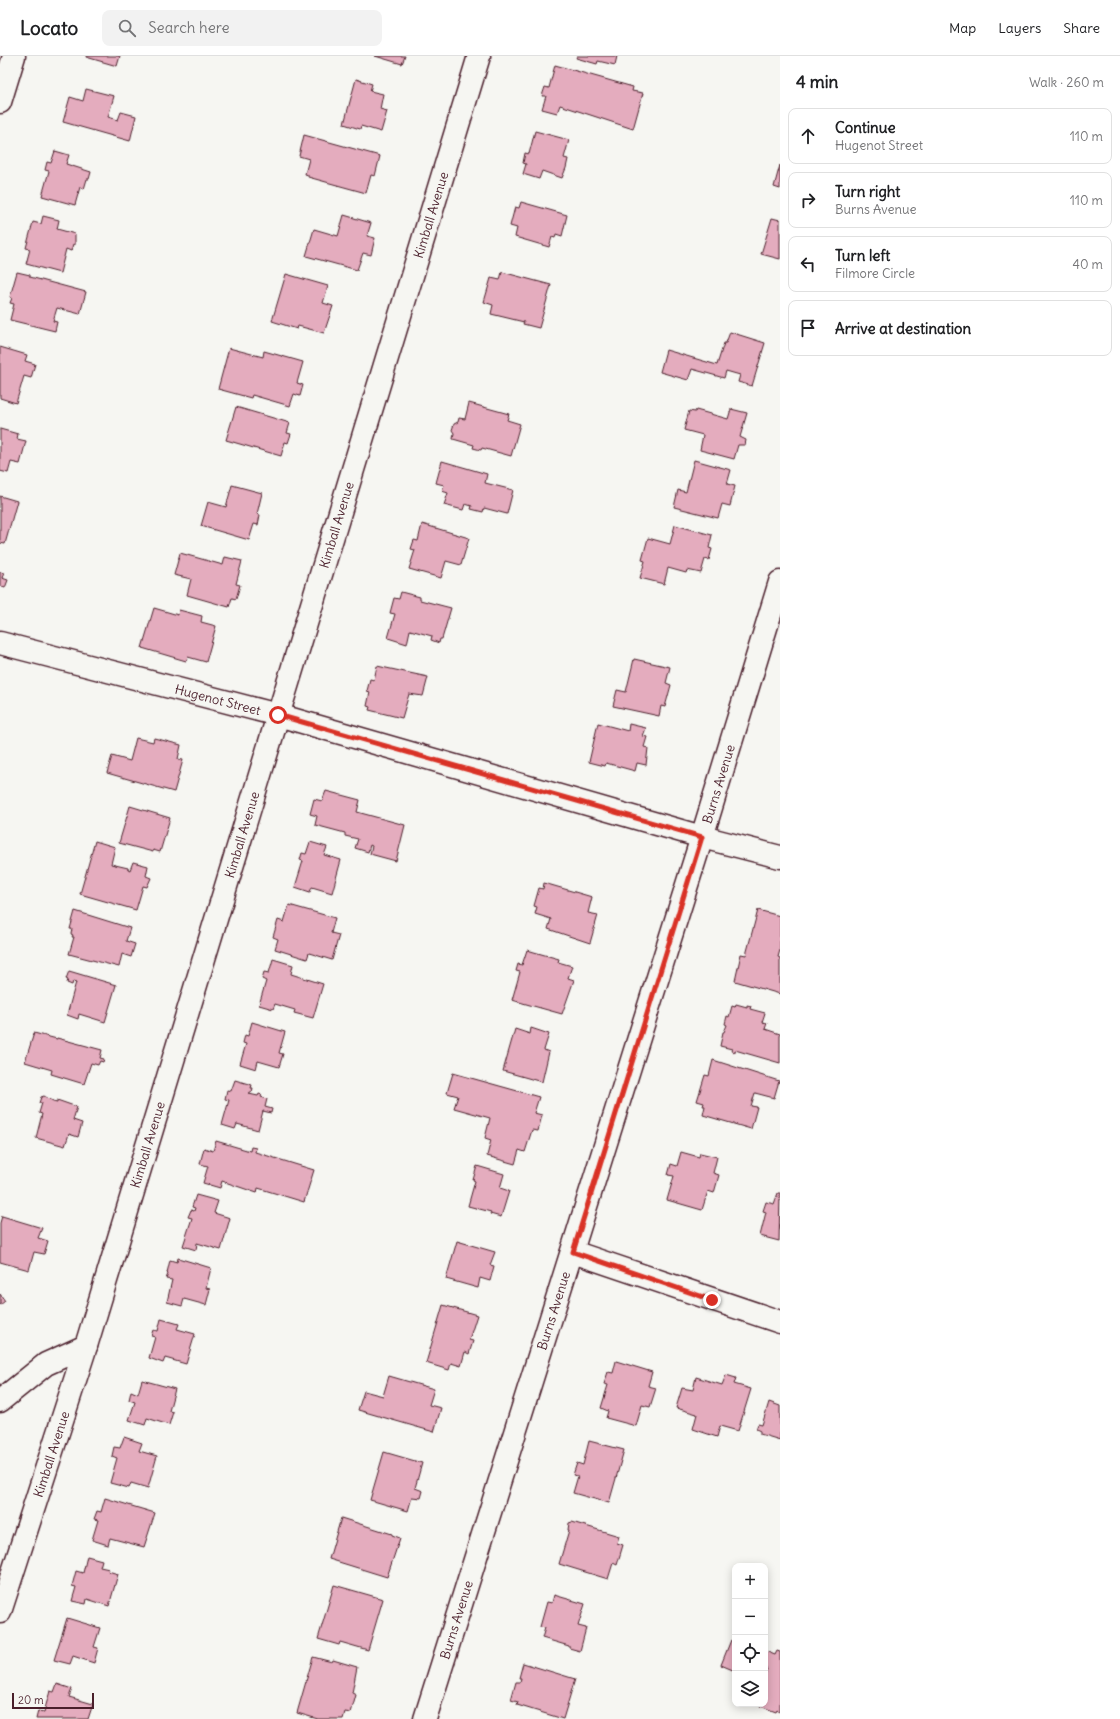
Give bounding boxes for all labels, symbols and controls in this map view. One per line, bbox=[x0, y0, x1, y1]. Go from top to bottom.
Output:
search box bbox=[102, 10, 382, 46]
text: Locato bbox=[20, 16, 78, 40]
icon: search bbox=[116, 17, 138, 39]
text: Search here bbox=[148, 18, 230, 37]
text: Map bbox=[949, 19, 976, 37]
text: Layers bbox=[998, 19, 1041, 37]
text: Share bbox=[1063, 19, 1100, 37]
text: 4 min bbox=[796, 71, 838, 93]
text: Walk · 260 m bbox=[1029, 74, 1104, 91]
text: Continue bbox=[835, 118, 896, 137]
icon: ahead bbox=[797, 125, 819, 147]
text: 110 m bbox=[1070, 128, 1103, 145]
text: Hugenot Street bbox=[835, 137, 923, 154]
street label: Kimball Avenue bbox=[410, 170, 452, 260]
text: Turn right bbox=[835, 182, 900, 201]
icon: right bbox=[797, 189, 819, 211]
text: 110 m bbox=[1070, 192, 1103, 209]
text: Burns Avenue bbox=[835, 201, 917, 218]
text: Turn left bbox=[835, 246, 890, 265]
icon: left bbox=[797, 253, 819, 275]
text: 40 m bbox=[1072, 256, 1103, 273]
text: Filmore Circle bbox=[835, 265, 915, 282]
icon: arrive bbox=[797, 317, 819, 339]
text: Arrive at destination bbox=[835, 319, 971, 338]
street label: Kimball Avenue bbox=[315, 480, 358, 570]
street label: Hugenot Street bbox=[173, 681, 263, 719]
route start bbox=[269, 706, 287, 724]
street label: Burns Avenue bbox=[699, 743, 739, 826]
street label: Kimball Avenue bbox=[221, 790, 263, 880]
street label: Kimball Avenue bbox=[127, 1100, 169, 1190]
street label: Burns Avenue bbox=[533, 1269, 574, 1352]
route end bbox=[703, 1291, 721, 1309]
street label: Kimball Avenue bbox=[30, 1409, 73, 1499]
map controls bbox=[732, 1563, 768, 1707]
button: + bbox=[732, 1563, 768, 1599]
street label: Burns Avenue bbox=[436, 1578, 477, 1661]
button: − bbox=[732, 1599, 768, 1635]
button: locate bbox=[732, 1635, 768, 1671]
button: layers bbox=[732, 1671, 768, 1707]
scale bar bbox=[12, 1691, 94, 1710]
text: 20 m bbox=[18, 1693, 44, 1707]

